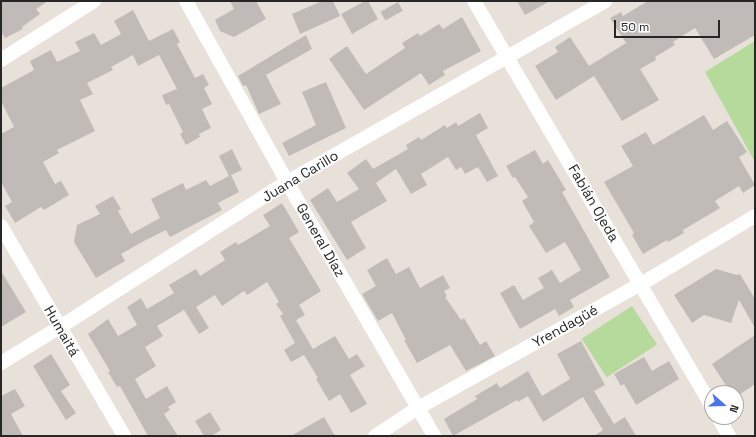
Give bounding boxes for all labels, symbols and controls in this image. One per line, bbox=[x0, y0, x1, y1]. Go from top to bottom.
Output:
scale bar bbox=[616, 12, 722, 38]
text: 50 m bbox=[621, 19, 649, 35]
street label: Juana Carillo bbox=[259, 147, 341, 205]
street label: Fabián Ojeda bbox=[565, 161, 623, 245]
street label: General Díaz bbox=[293, 200, 349, 280]
street label: Yrendagüé bbox=[529, 301, 601, 351]
street label: Humaitá bbox=[41, 303, 83, 359]
north arrow bbox=[704, 385, 744, 425]
text: N bbox=[726, 403, 742, 415]

